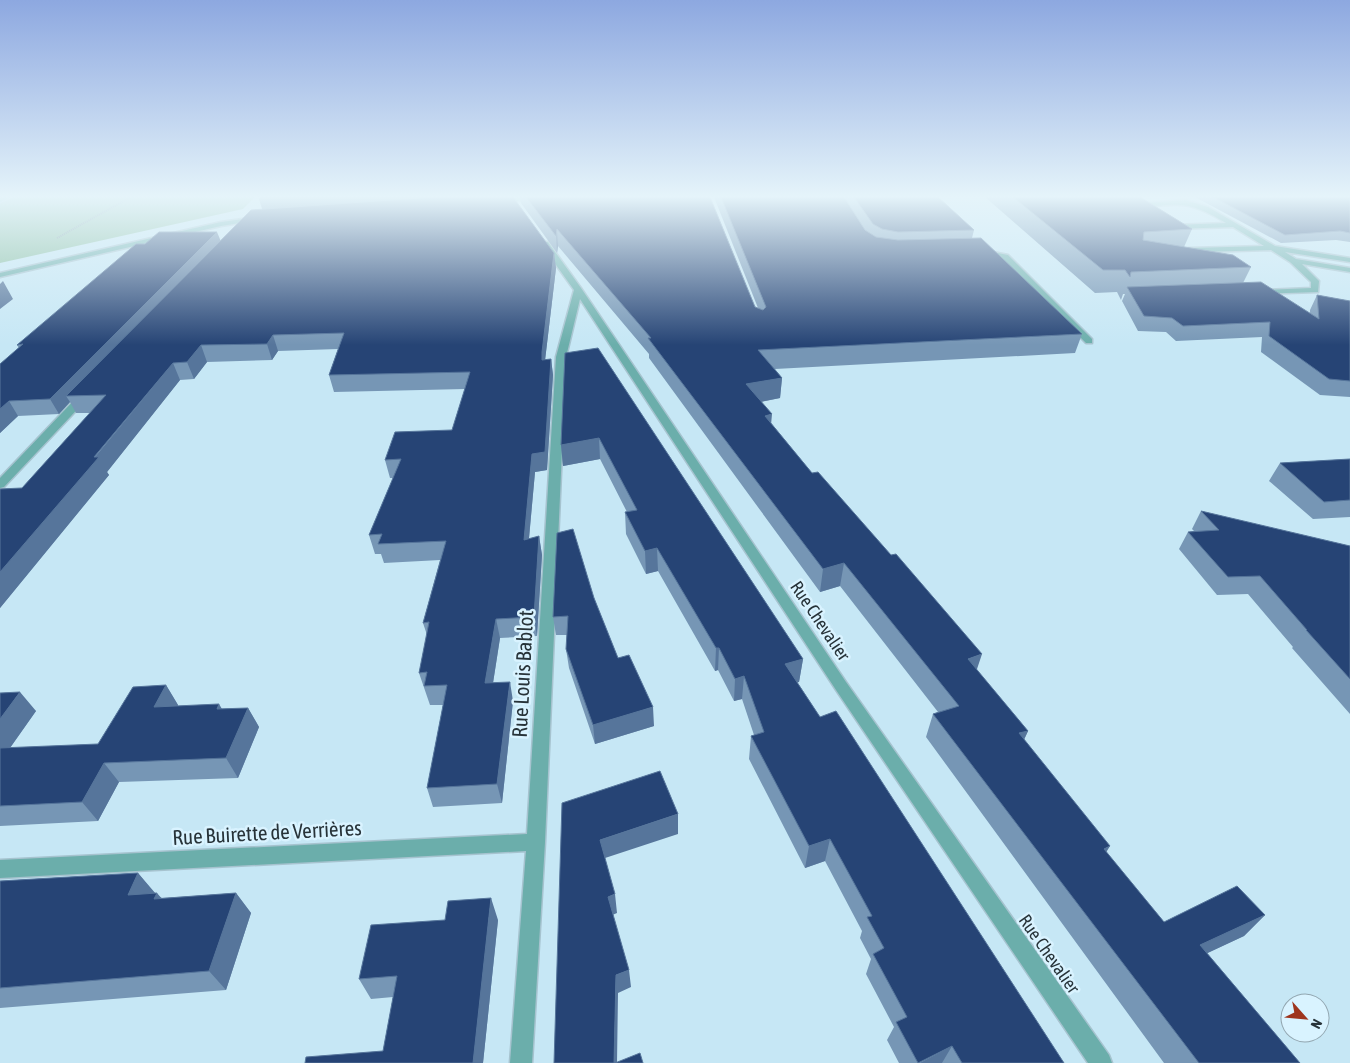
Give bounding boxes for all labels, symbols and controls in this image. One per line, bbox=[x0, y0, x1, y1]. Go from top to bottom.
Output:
street label: Rue Chevalier bbox=[786, 577, 855, 665]
street label: Rue Louis Bablot bbox=[507, 610, 537, 738]
street label: Rue Buirette de Verrières bbox=[172, 815, 362, 849]
street label: Rue Chevalier bbox=[1015, 910, 1085, 998]
north arrow bbox=[1280, 993, 1330, 1043]
text: N bbox=[1308, 1017, 1326, 1031]

